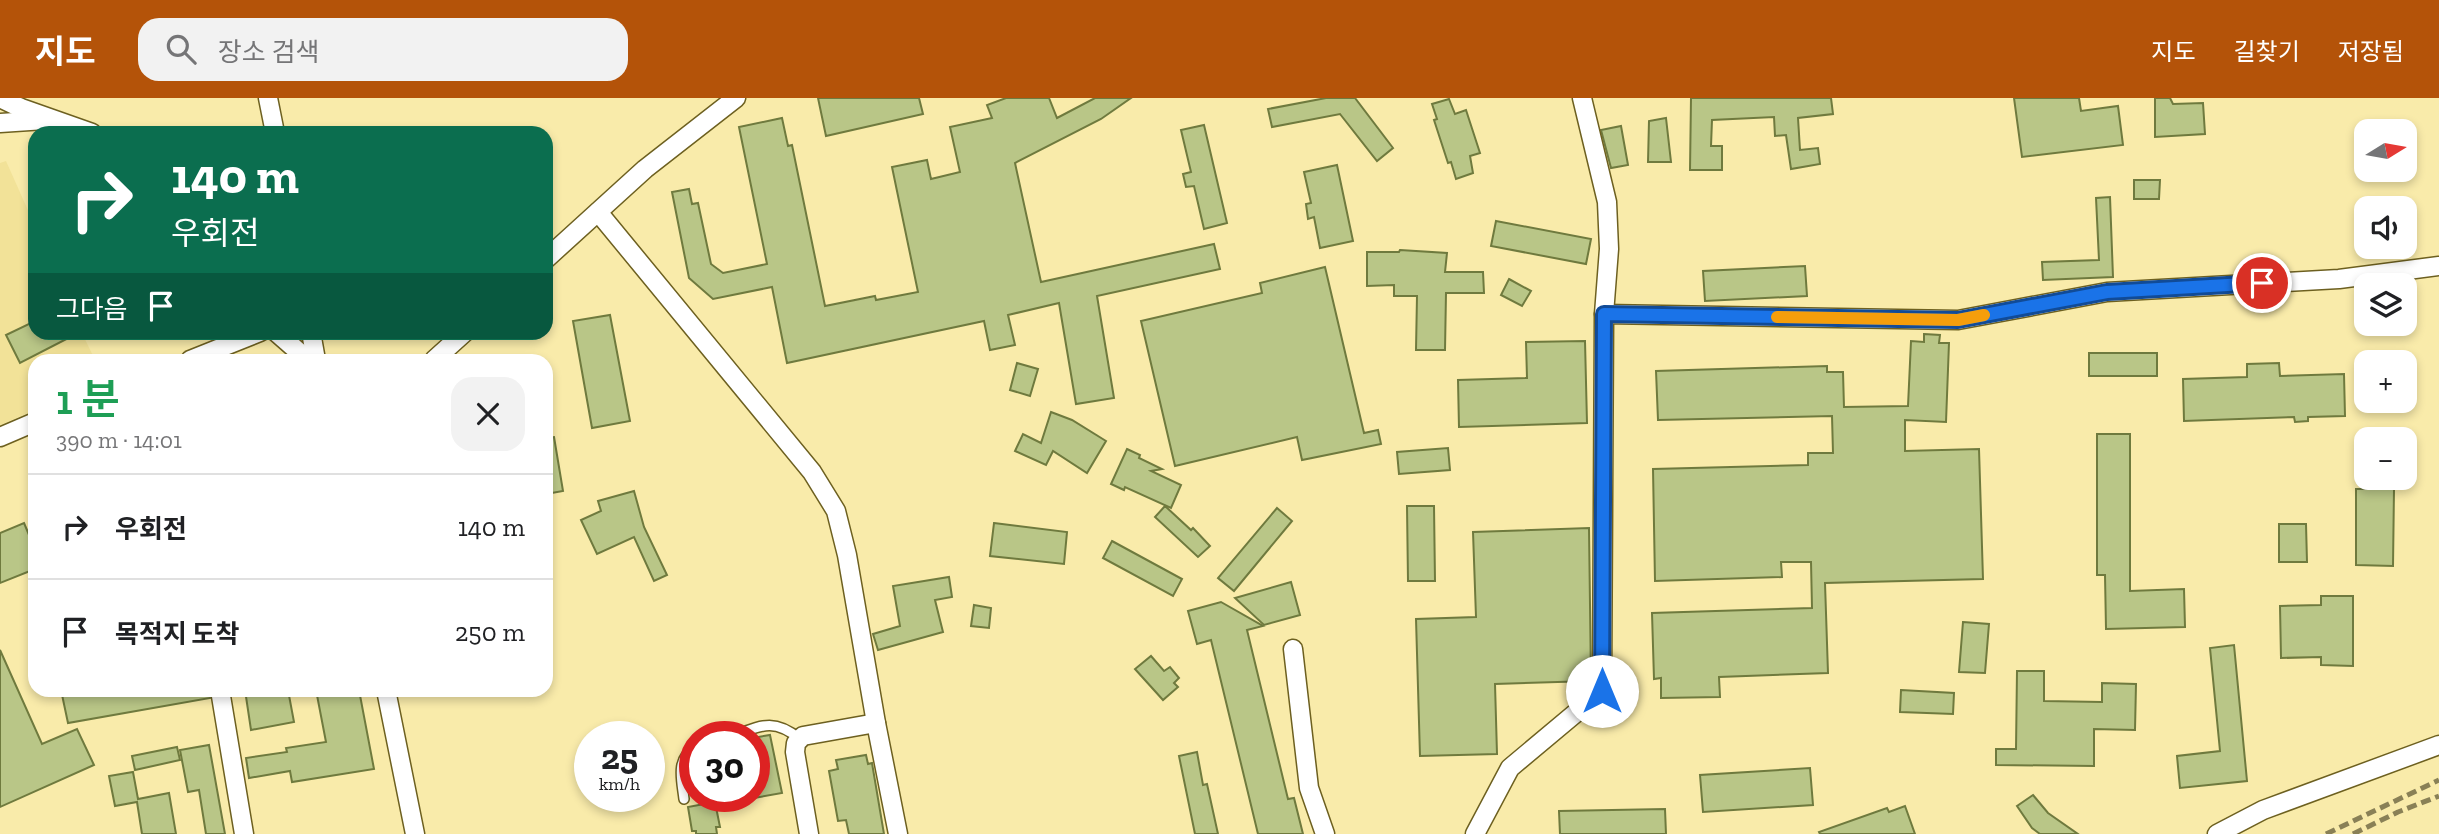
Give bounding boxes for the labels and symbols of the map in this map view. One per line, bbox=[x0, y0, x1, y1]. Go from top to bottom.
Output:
north arrow bbox=[2354, 119, 2417, 182]
pin bbox=[2232, 253, 2292, 313]
position arrow bbox=[1565, 654, 1639, 728]
speed limit sign: 30 bbox=[679, 721, 770, 812]

